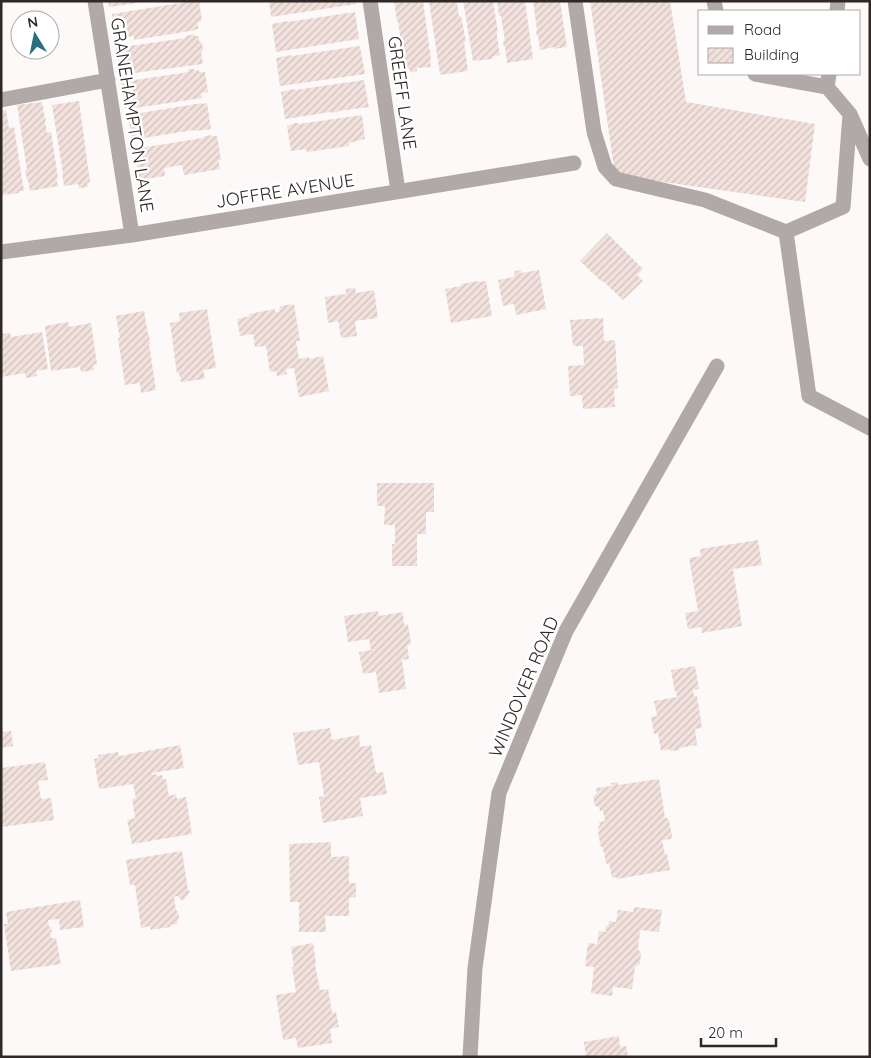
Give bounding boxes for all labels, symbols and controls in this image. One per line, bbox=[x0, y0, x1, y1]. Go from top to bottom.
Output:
north arrow bbox=[10, 10, 60, 60]
legend bbox=[698, 10, 861, 75]
text: N bbox=[26, 12, 39, 32]
street label: GRANEHAMPTON LANE bbox=[106, 16, 159, 214]
text: Road bbox=[744, 20, 781, 39]
street label: GREEFF LANE bbox=[383, 34, 422, 151]
text: Building bbox=[744, 45, 799, 64]
street label: JOFFRE AVENUE bbox=[214, 168, 356, 213]
street label: WINDOVER ROAD bbox=[483, 613, 564, 761]
scale bar bbox=[701, 1016, 776, 1048]
text: 20 m bbox=[708, 1023, 743, 1042]

